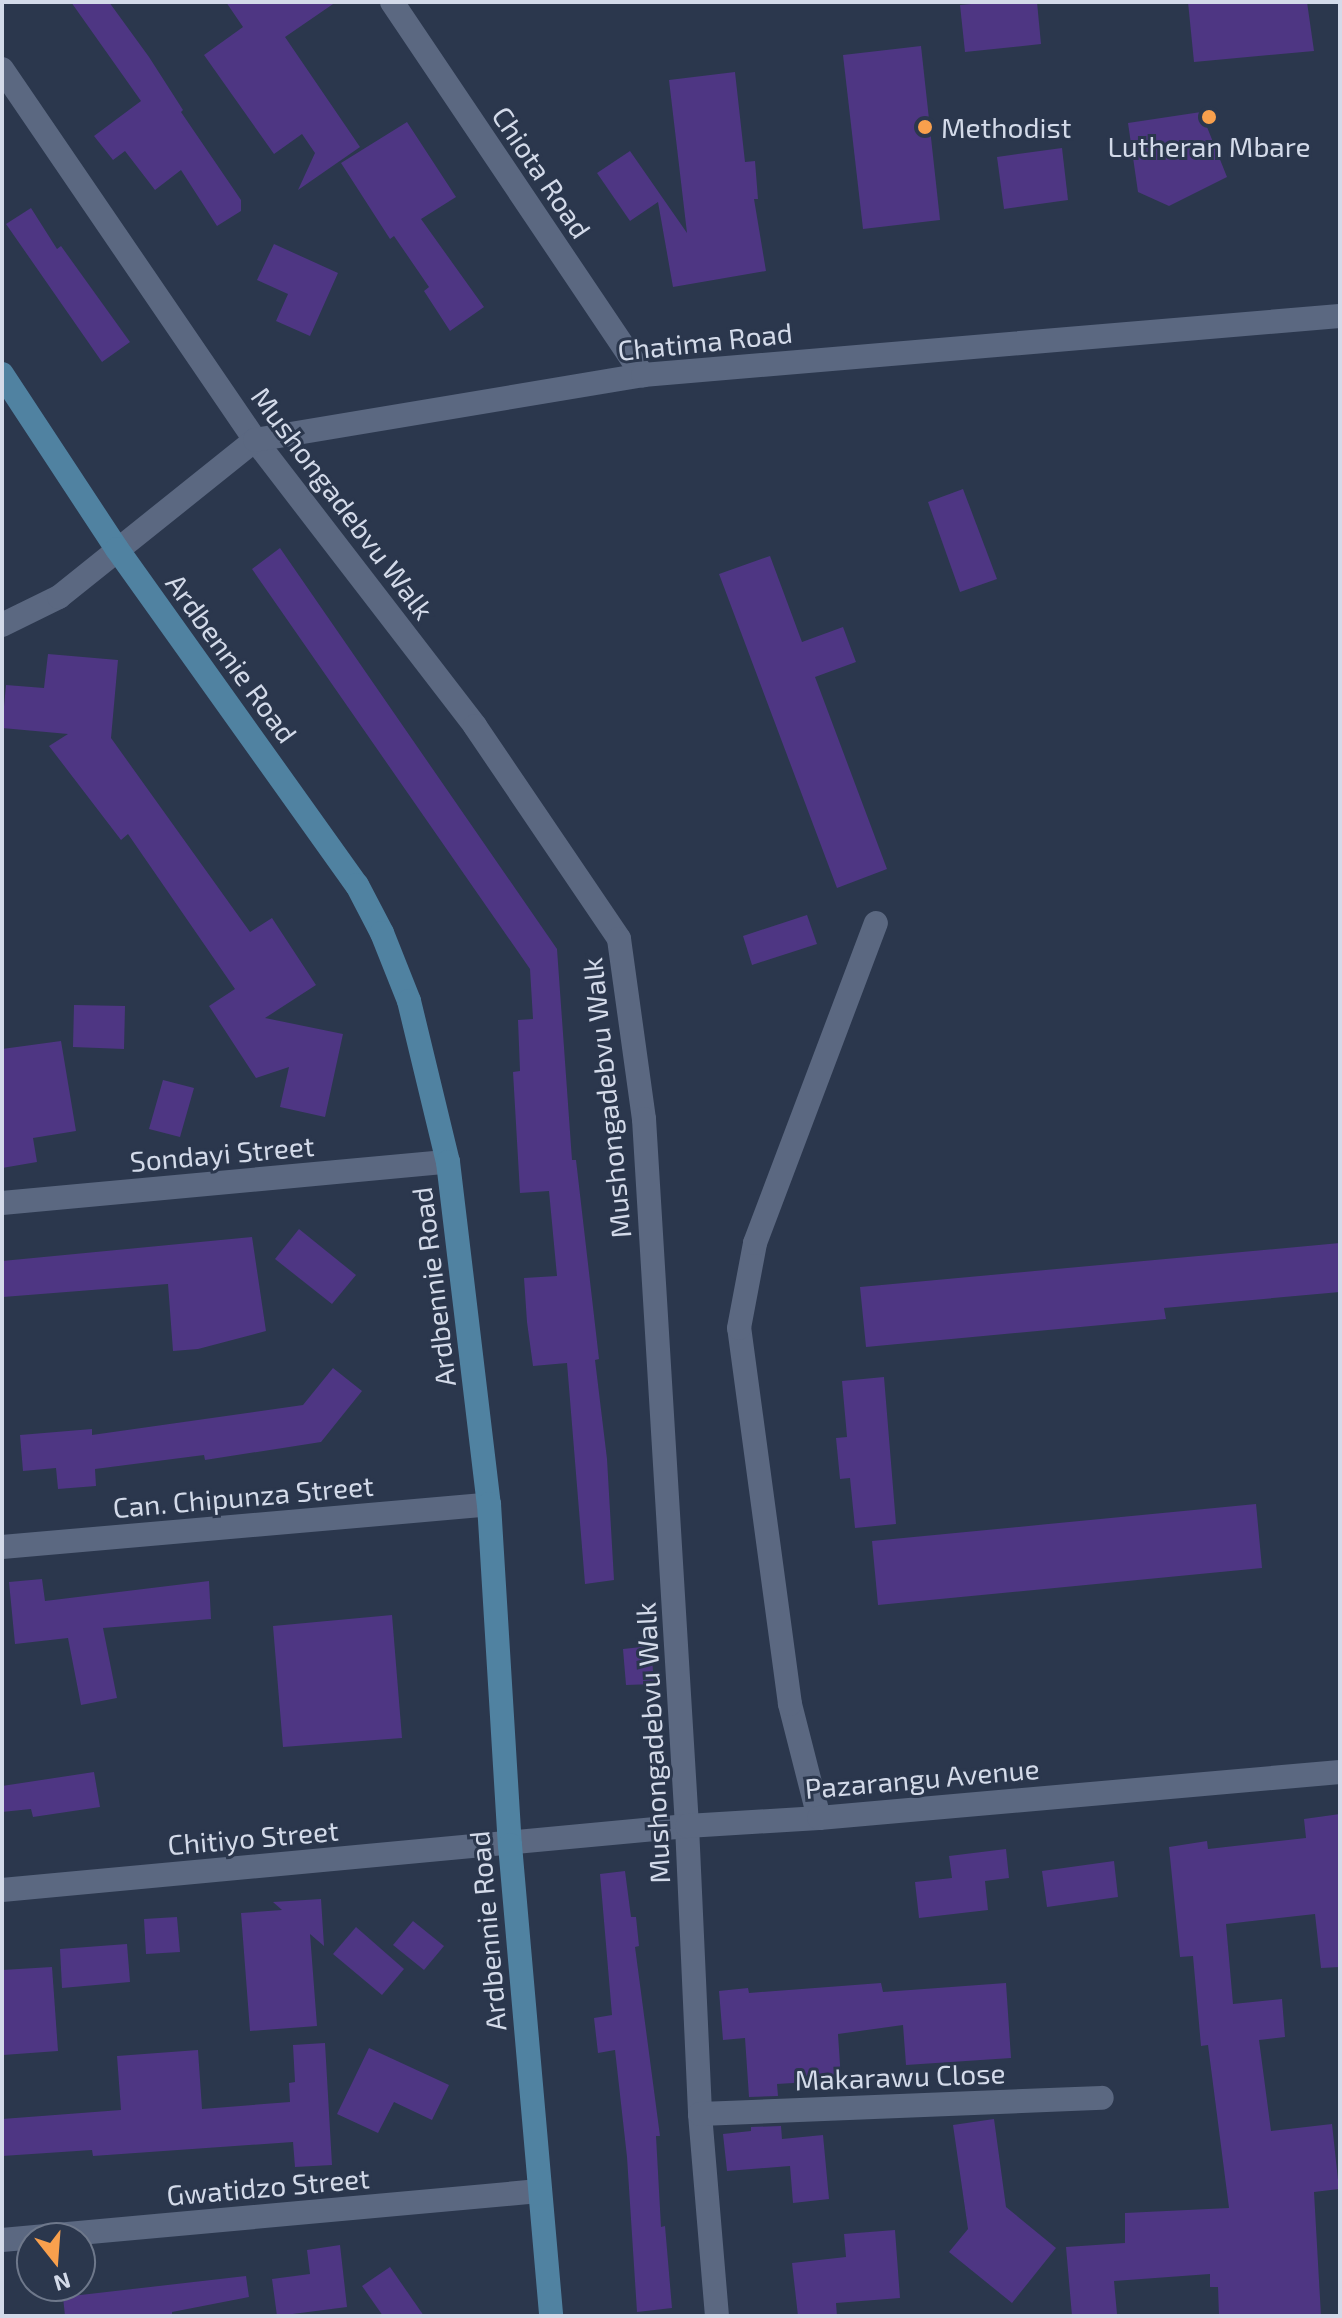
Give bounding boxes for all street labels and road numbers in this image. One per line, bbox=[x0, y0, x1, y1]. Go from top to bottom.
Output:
street label: Chiota Road bbox=[486, 100, 598, 244]
street label: Chatima Road bbox=[616, 315, 794, 367]
street label: Mushongadebvu Walk bbox=[245, 380, 441, 626]
street label: Ardbennie Road bbox=[159, 567, 305, 749]
street label: Mushongadebvu Walk bbox=[575, 956, 637, 1240]
street label: Sondayi Street bbox=[128, 1128, 316, 1178]
street label: Ardbennie Road bbox=[404, 1185, 462, 1389]
street label: Can. Chipunza Street bbox=[111, 1468, 375, 1524]
street label: Mushongadebvu Walk bbox=[628, 1601, 676, 1885]
street label: Pazarangu Avenue bbox=[803, 1751, 1041, 1805]
street label: Chitiyo Street bbox=[166, 1813, 340, 1861]
street label: Ardbennie Road bbox=[462, 1830, 512, 2032]
street label: Makarawu Close bbox=[794, 2056, 1006, 2096]
street label: Gwatidzo Street bbox=[165, 2160, 371, 2212]

